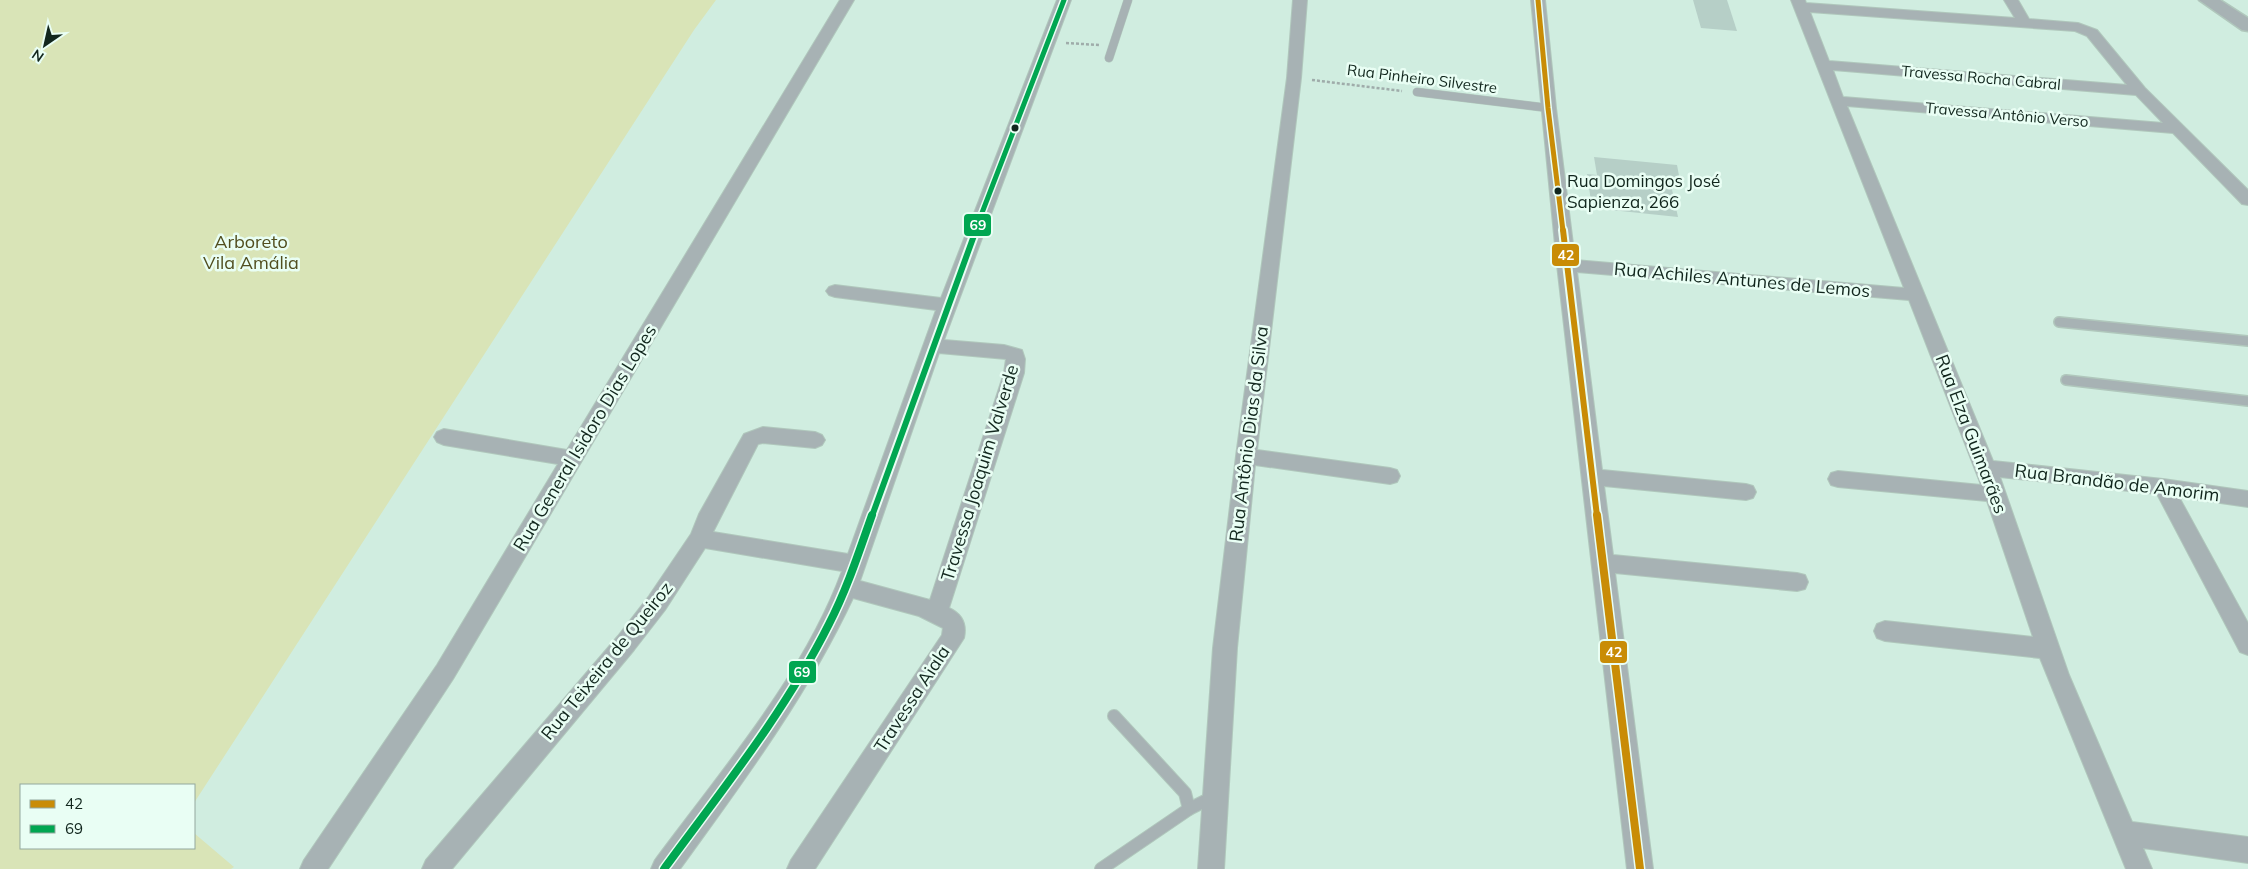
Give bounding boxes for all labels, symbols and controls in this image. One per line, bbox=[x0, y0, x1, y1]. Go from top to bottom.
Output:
north arrow bbox=[20, 20, 70, 70]
text: N bbox=[28, 45, 47, 66]
street label: Rua Pinheiro Silvestre bbox=[1346, 60, 1498, 97]
street label: Travessa Rocha Cabral bbox=[1901, 61, 2062, 94]
street label: Travessa Antônio Verso bbox=[1925, 98, 2089, 131]
unlabelled marker bbox=[1010, 123, 1020, 133]
place label: Rua Domingos José Sapienza, 266 bbox=[1567, 170, 1720, 212]
marker: Rua Domingos José Sapienza, 266 bbox=[1553, 186, 1563, 196]
line badge: 69 bbox=[963, 213, 992, 237]
text: 69 bbox=[970, 216, 986, 234]
park label: Arboreto Vila Amália bbox=[203, 230, 299, 274]
line badge: 42 bbox=[1551, 243, 1580, 267]
text: 42 bbox=[1558, 246, 1574, 264]
street label: Rua Achiles Antunes de Lemos bbox=[1613, 257, 1871, 302]
street label: Rua General Isidoro Dias Lopes bbox=[508, 320, 661, 555]
street label: Rua Antônio Dias da Silva bbox=[1224, 325, 1273, 543]
street label: Rua Elza Guimarães bbox=[1931, 351, 2012, 517]
street label: Travessa Joaquim Valverde bbox=[936, 362, 1023, 584]
street label: Rua Brandão de Amorim bbox=[2013, 459, 2221, 506]
street label: Rua Teixeira de Queiroz bbox=[536, 577, 678, 744]
line badge: 42 bbox=[1599, 640, 1628, 664]
street label: Travessa Aiala bbox=[869, 641, 955, 756]
text: 42 bbox=[1606, 643, 1622, 661]
line badge: 69 bbox=[788, 660, 817, 684]
text: 69 bbox=[794, 663, 810, 681]
legend bbox=[20, 784, 195, 849]
text: 42 bbox=[65, 794, 83, 813]
text: 69 bbox=[65, 819, 83, 838]

